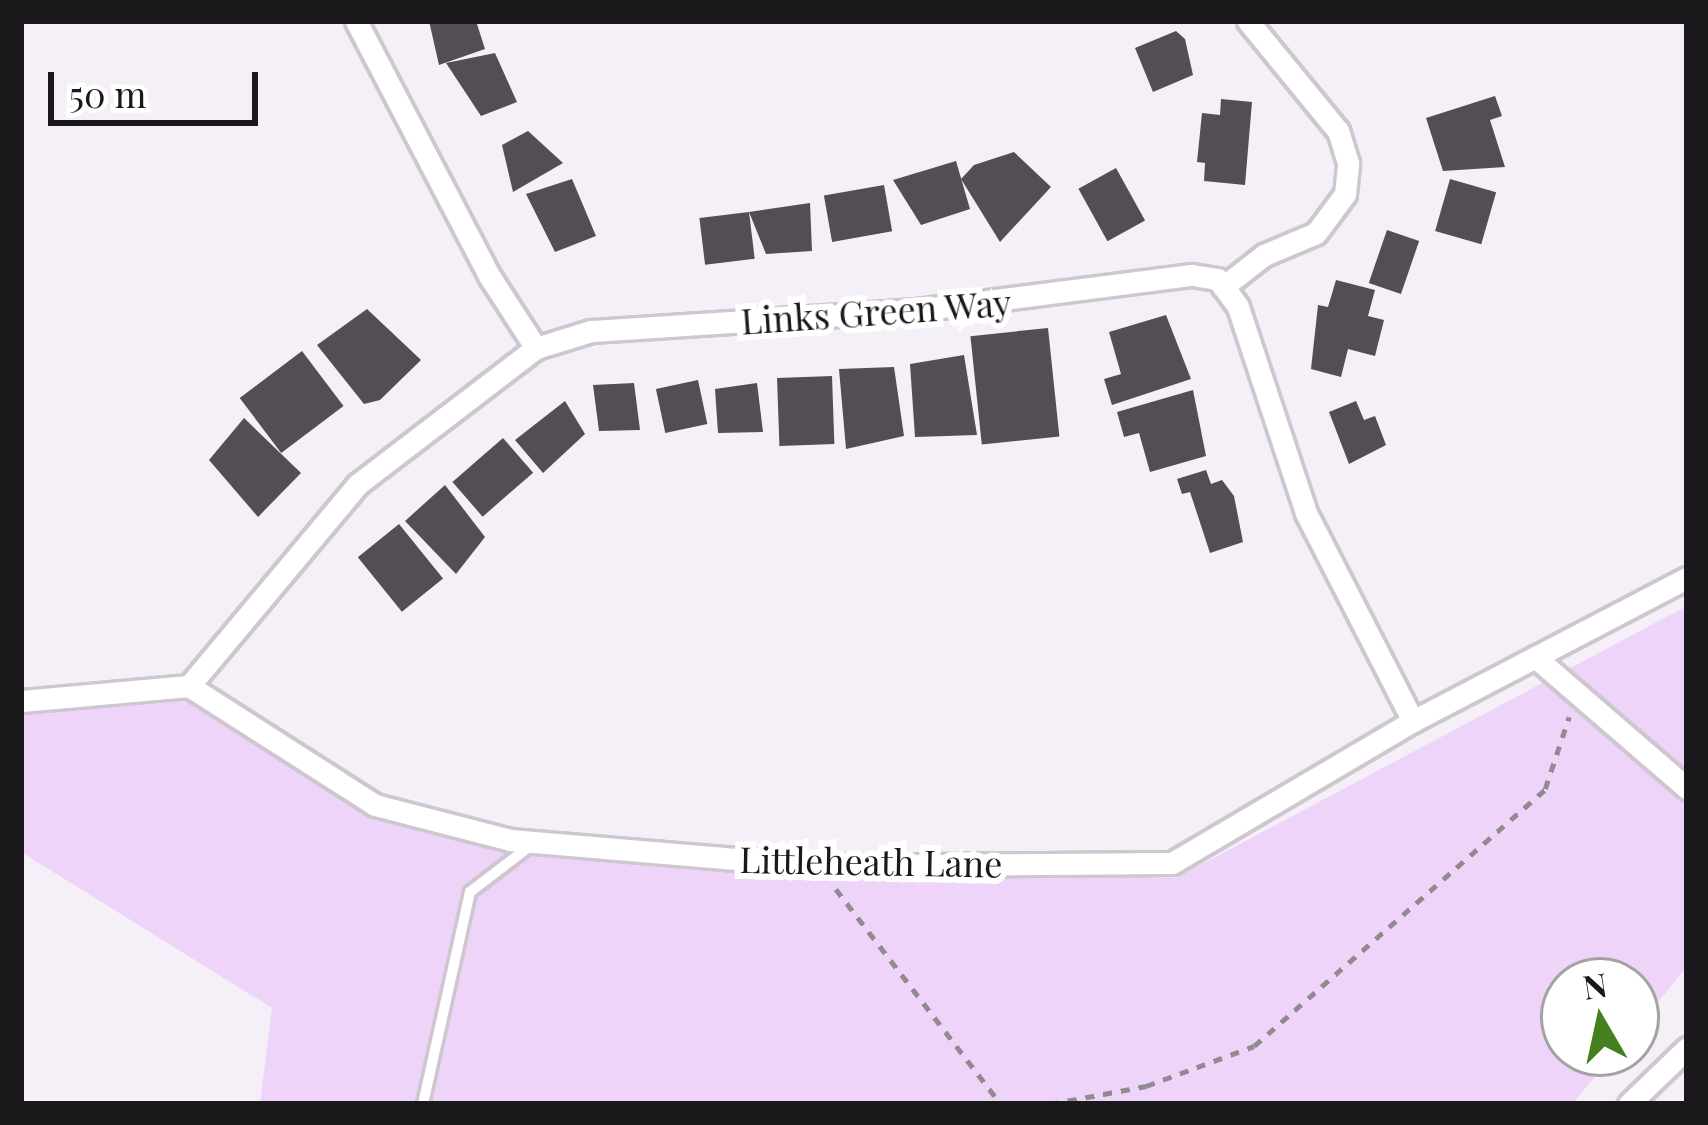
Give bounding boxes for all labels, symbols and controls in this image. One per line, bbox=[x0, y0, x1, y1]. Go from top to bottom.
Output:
scale bar bbox=[54, 48, 264, 122]
text: 50 m bbox=[69, 69, 146, 117]
street label: Links Green Way bbox=[739, 280, 1013, 342]
street label: Littleheath Lane bbox=[739, 837, 1003, 885]
north arrow bbox=[1540, 957, 1660, 1077]
text: N bbox=[1580, 961, 1610, 1008]

